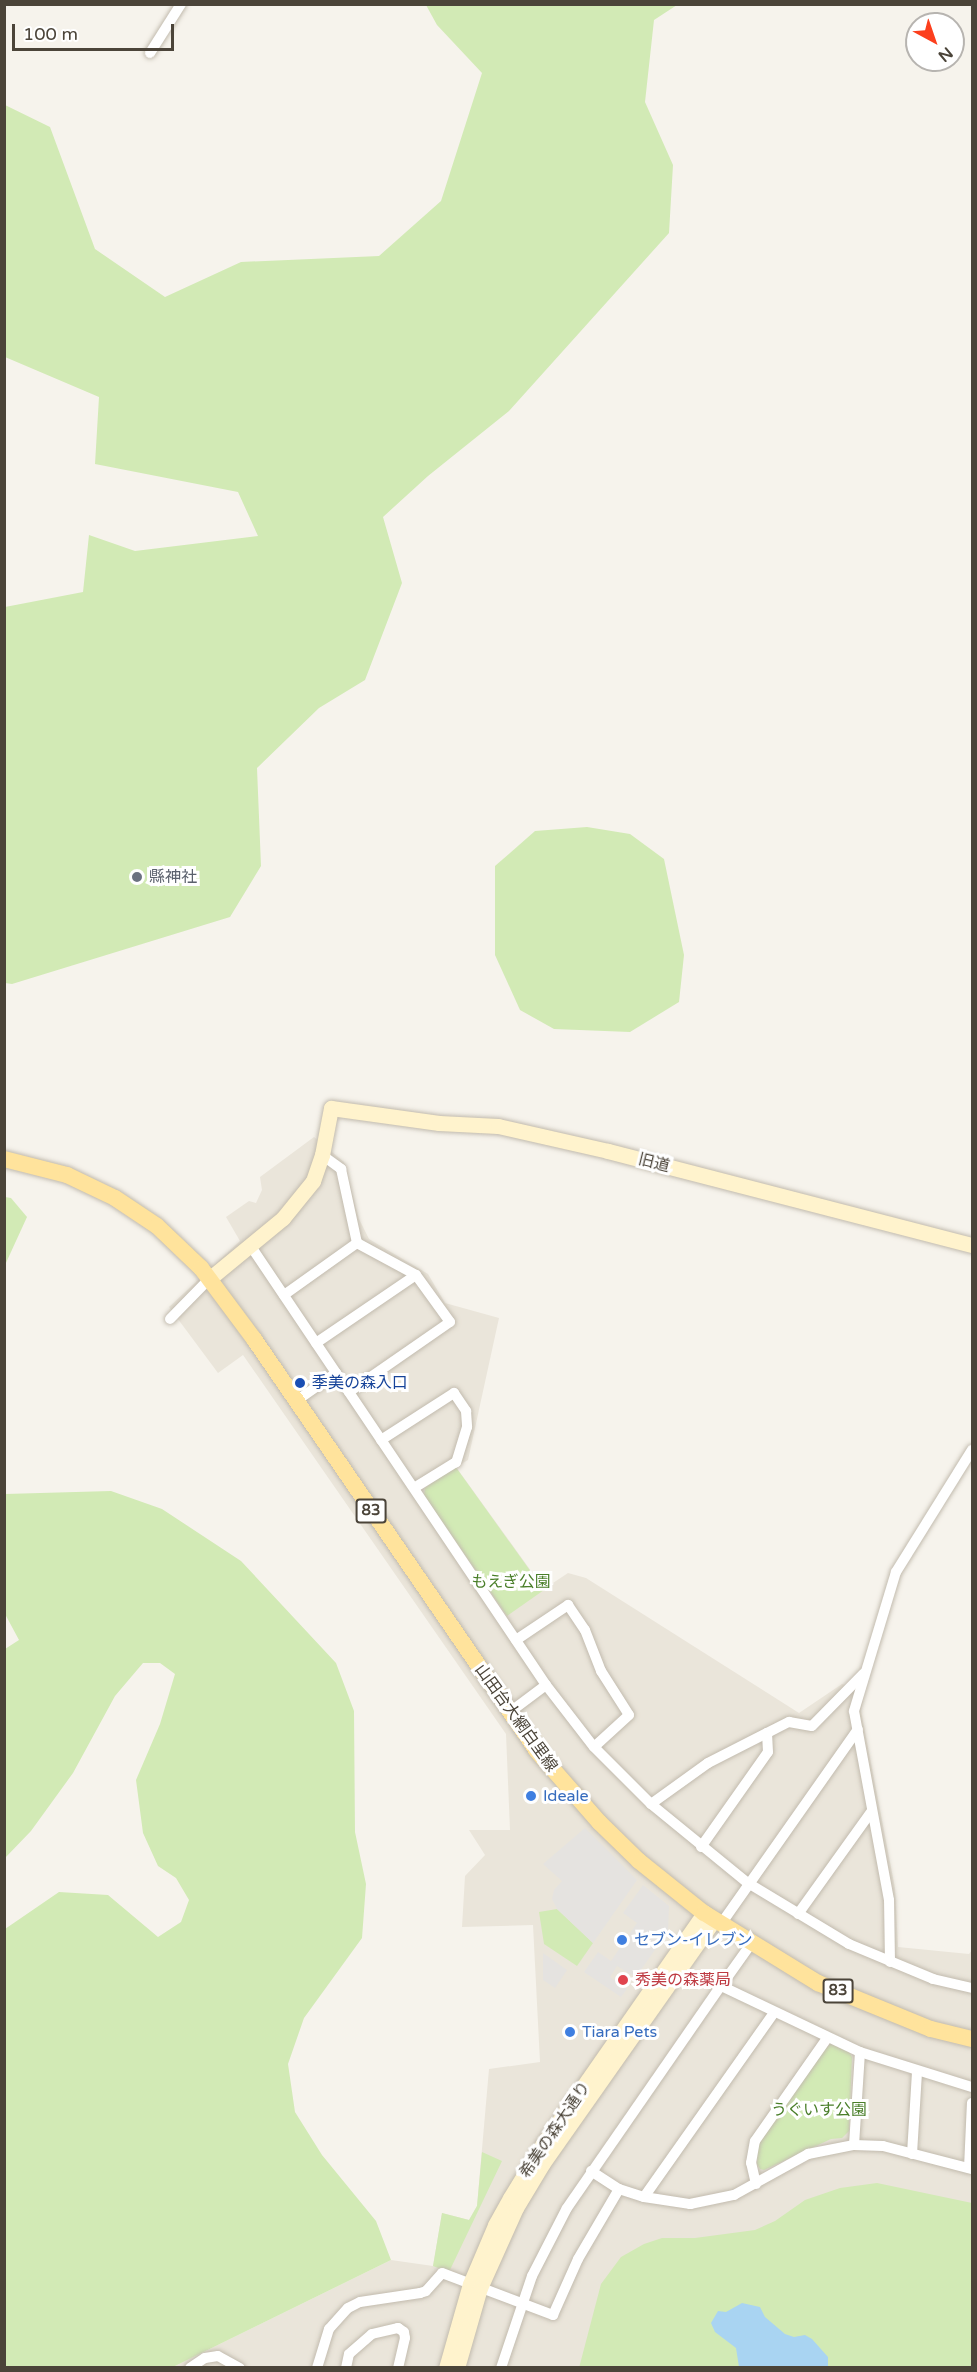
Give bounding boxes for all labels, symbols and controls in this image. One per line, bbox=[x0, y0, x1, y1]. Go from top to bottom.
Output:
scale bar bbox=[15, 12, 177, 50]
north arrow bbox=[905, 12, 965, 72]
text: 100 m bbox=[23, 23, 78, 45]
text: N bbox=[934, 42, 957, 66]
place label: 縣神社 bbox=[149, 867, 197, 887]
marker: 縣神社 bbox=[130, 870, 144, 884]
street label: 旧道 bbox=[636, 1150, 672, 1176]
place label: 季美の森入口 bbox=[312, 1373, 408, 1393]
marker: 季美の森入口 bbox=[293, 1376, 307, 1390]
road number: 83 bbox=[354, 1499, 388, 1523]
park label: もえぎ公園 bbox=[471, 1572, 551, 1592]
street label: 山田台大網白里線 bbox=[471, 1661, 561, 1775]
place label: Ideale bbox=[543, 1786, 589, 1806]
marker: Ideale bbox=[524, 1789, 538, 1803]
place label: セブン-イレブン bbox=[634, 1930, 753, 1950]
marker: セブン-イレブン bbox=[615, 1933, 629, 1947]
place label: 秀美の森薬局 bbox=[635, 1970, 731, 1990]
marker: 秀美の森薬局 bbox=[616, 1973, 630, 1987]
road number: 83 bbox=[822, 1979, 854, 2003]
place label: Tiara Pets bbox=[582, 2022, 657, 2042]
marker: Tiara Pets bbox=[563, 2025, 577, 2039]
street label: 希美の森大通り bbox=[516, 2078, 594, 2182]
park label: うぐいす公園 bbox=[771, 2100, 867, 2120]

